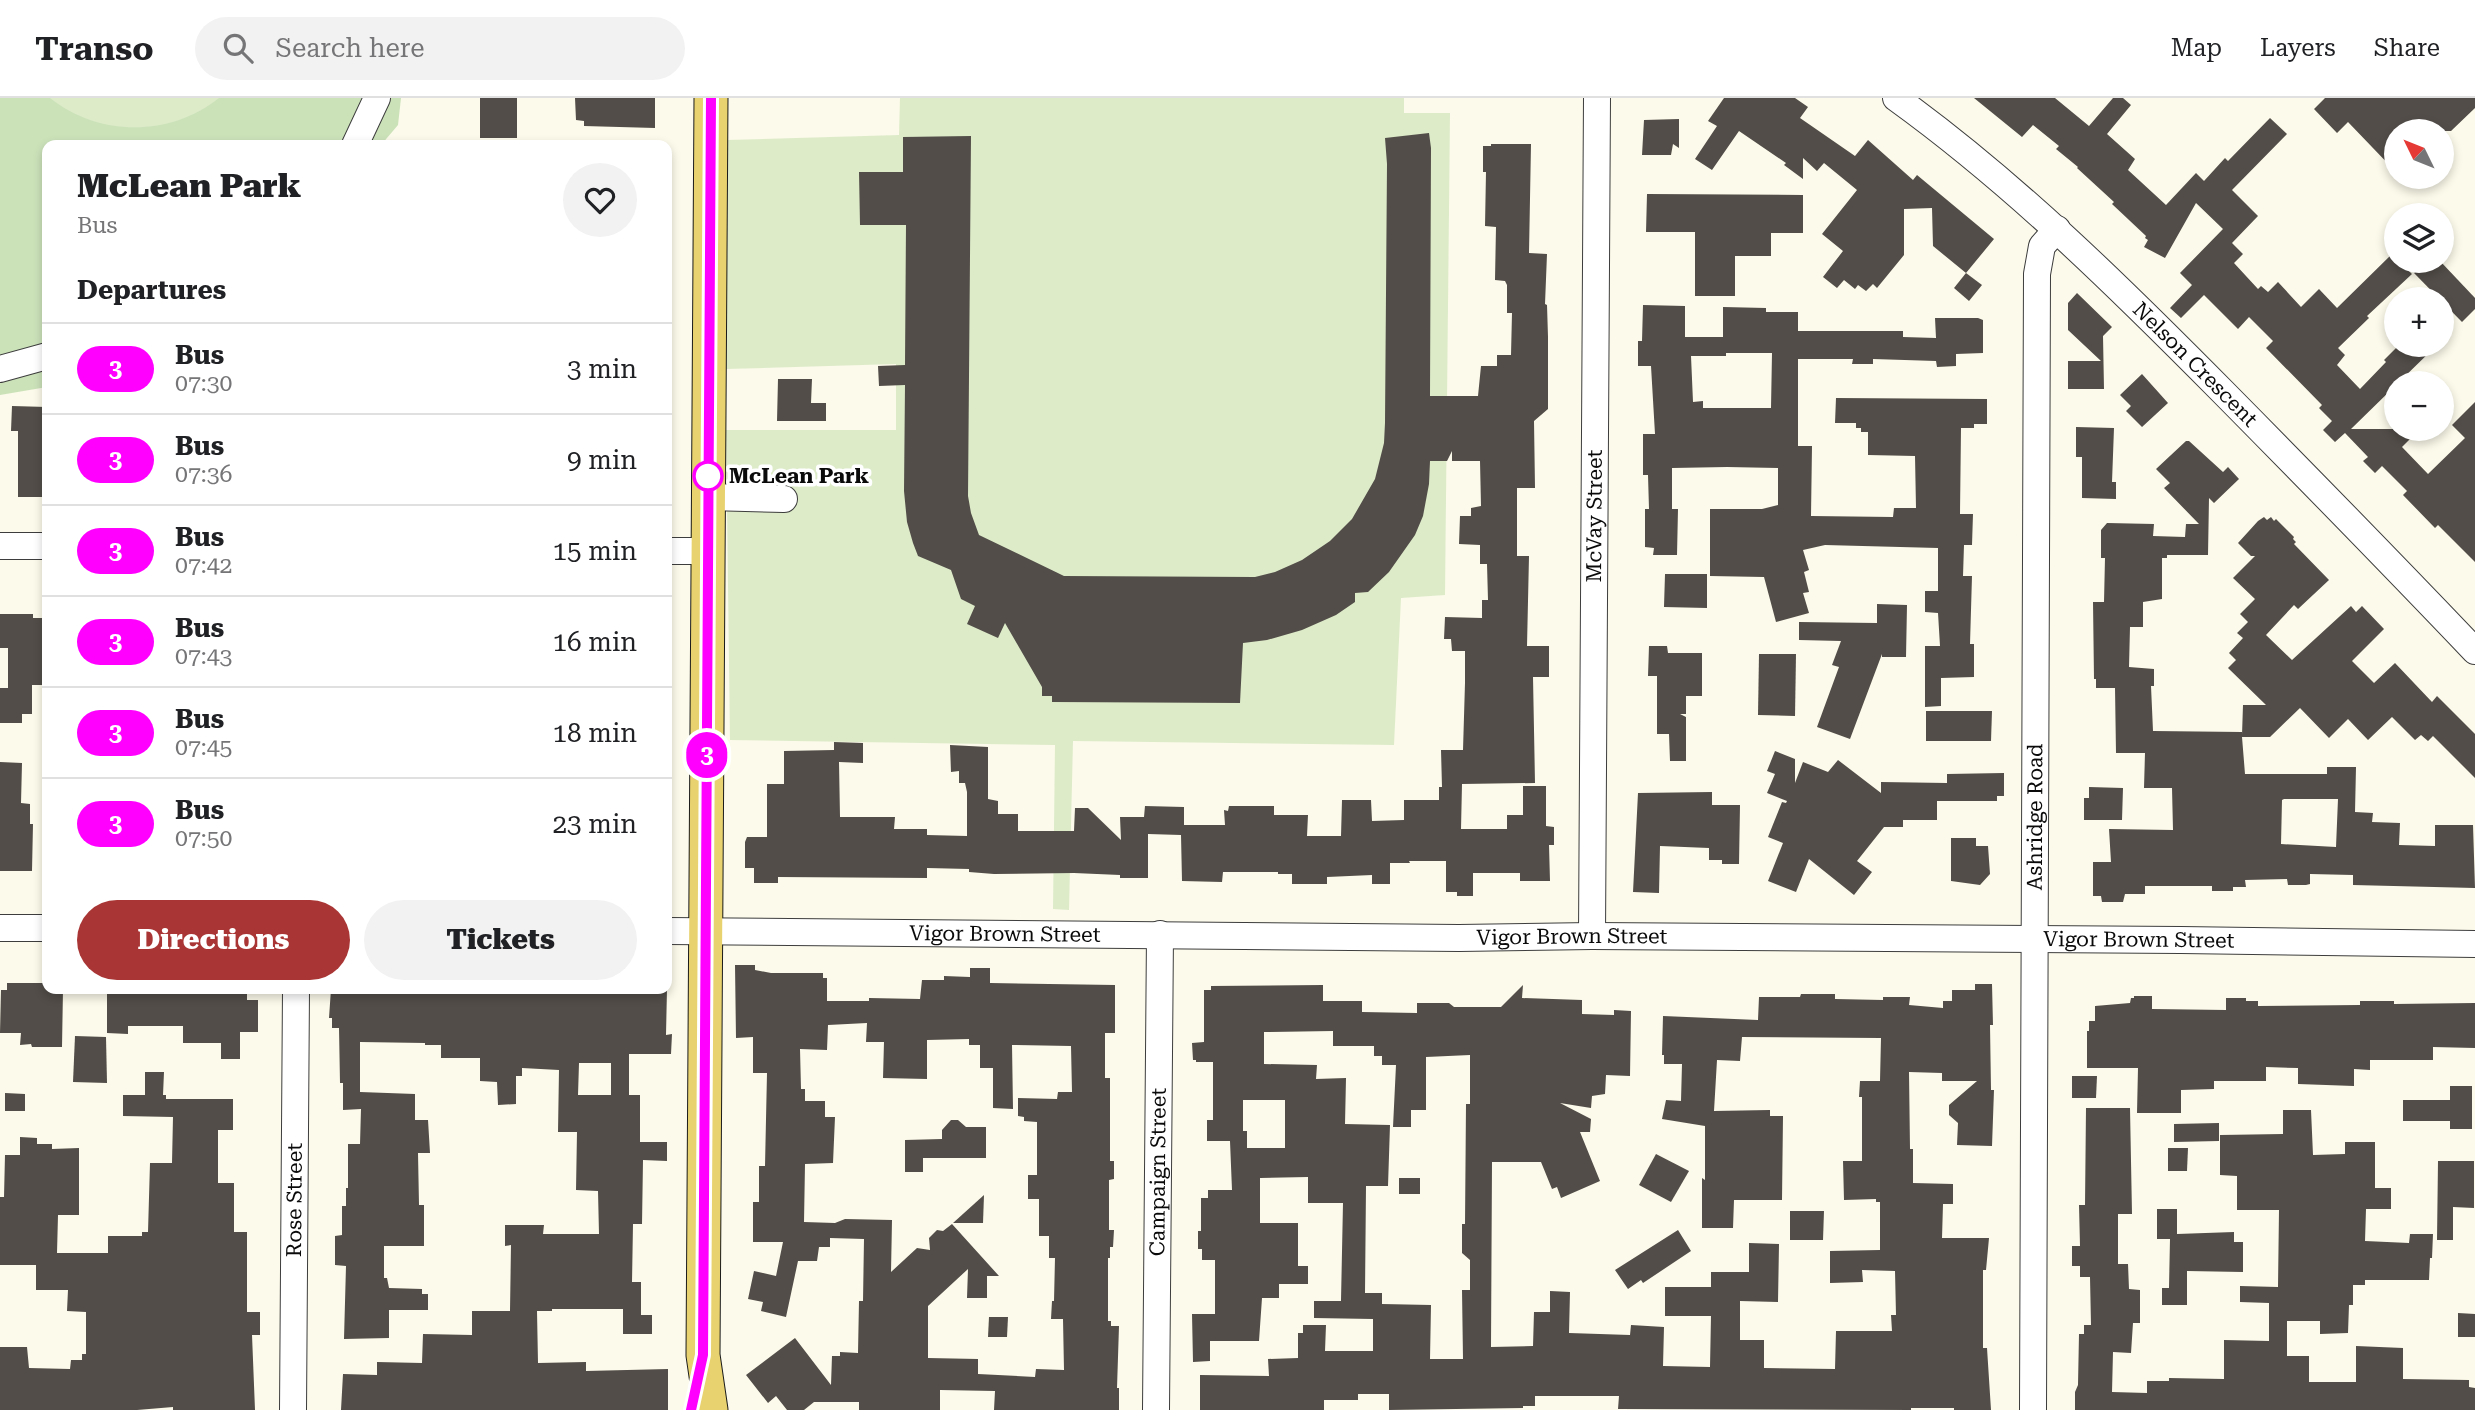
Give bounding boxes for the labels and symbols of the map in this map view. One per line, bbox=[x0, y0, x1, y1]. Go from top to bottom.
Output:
north arrow bbox=[2384, 119, 2454, 189]
street label: Nelson Crescent bbox=[2128, 297, 2262, 432]
street label: McVay Street bbox=[1582, 449, 1607, 583]
marker: McLean Park bbox=[693, 461, 723, 491]
place label: McLean Park bbox=[729, 464, 870, 488]
line badge: 3 bbox=[684, 732, 730, 778]
street label: Ashridge Road bbox=[2023, 743, 2047, 891]
street label: Vigor Brown Street bbox=[909, 921, 1101, 947]
street label: Vigor Brown Street bbox=[1476, 924, 1668, 950]
street label: Vigor Brown Street bbox=[2043, 927, 2235, 953]
street label: Campaign Street bbox=[1145, 1088, 1171, 1256]
street label: Rose Street bbox=[282, 1143, 307, 1257]

